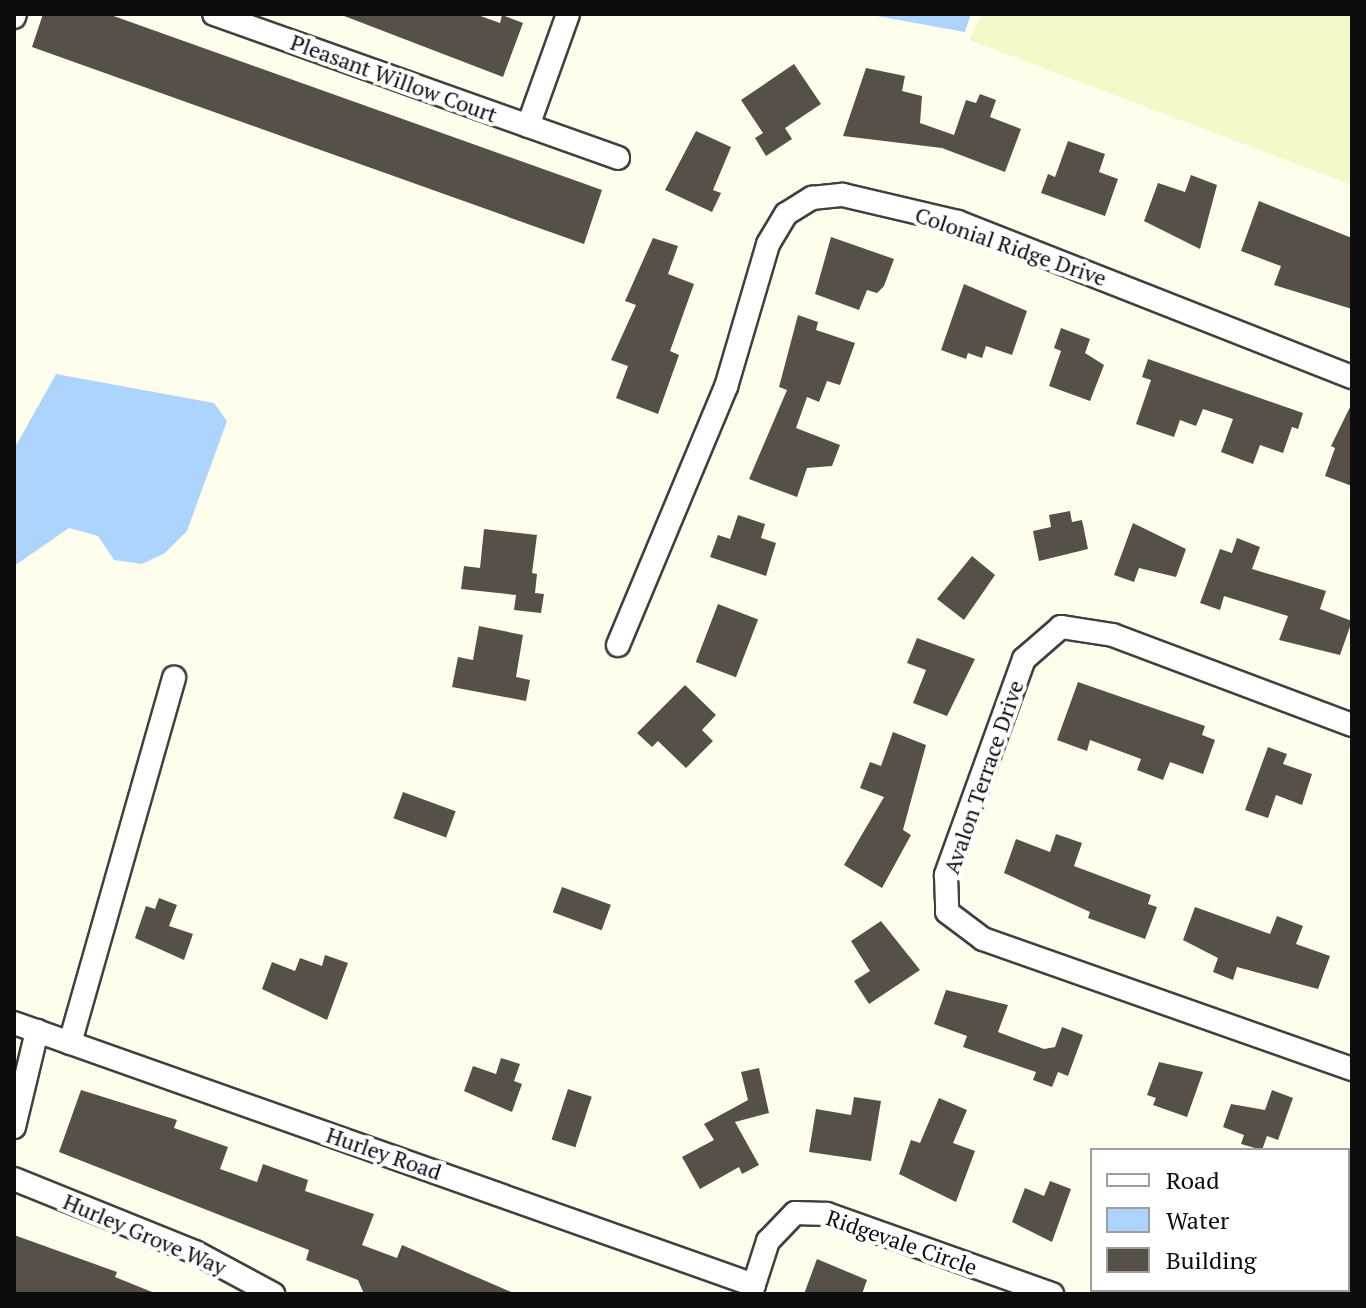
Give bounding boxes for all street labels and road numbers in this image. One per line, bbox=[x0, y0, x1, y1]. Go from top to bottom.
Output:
street label: Pleasant Willow Court bbox=[287, 28, 501, 128]
street label: Colonial Ridge Drive bbox=[912, 201, 1110, 291]
street label: Avalon Terrace Drive bbox=[937, 677, 1029, 877]
street label: Hurley Road bbox=[323, 1121, 445, 1185]
street label: Hurley Grove Way bbox=[59, 1188, 231, 1280]
street label: Ridgevale Circle bbox=[823, 1204, 981, 1280]

